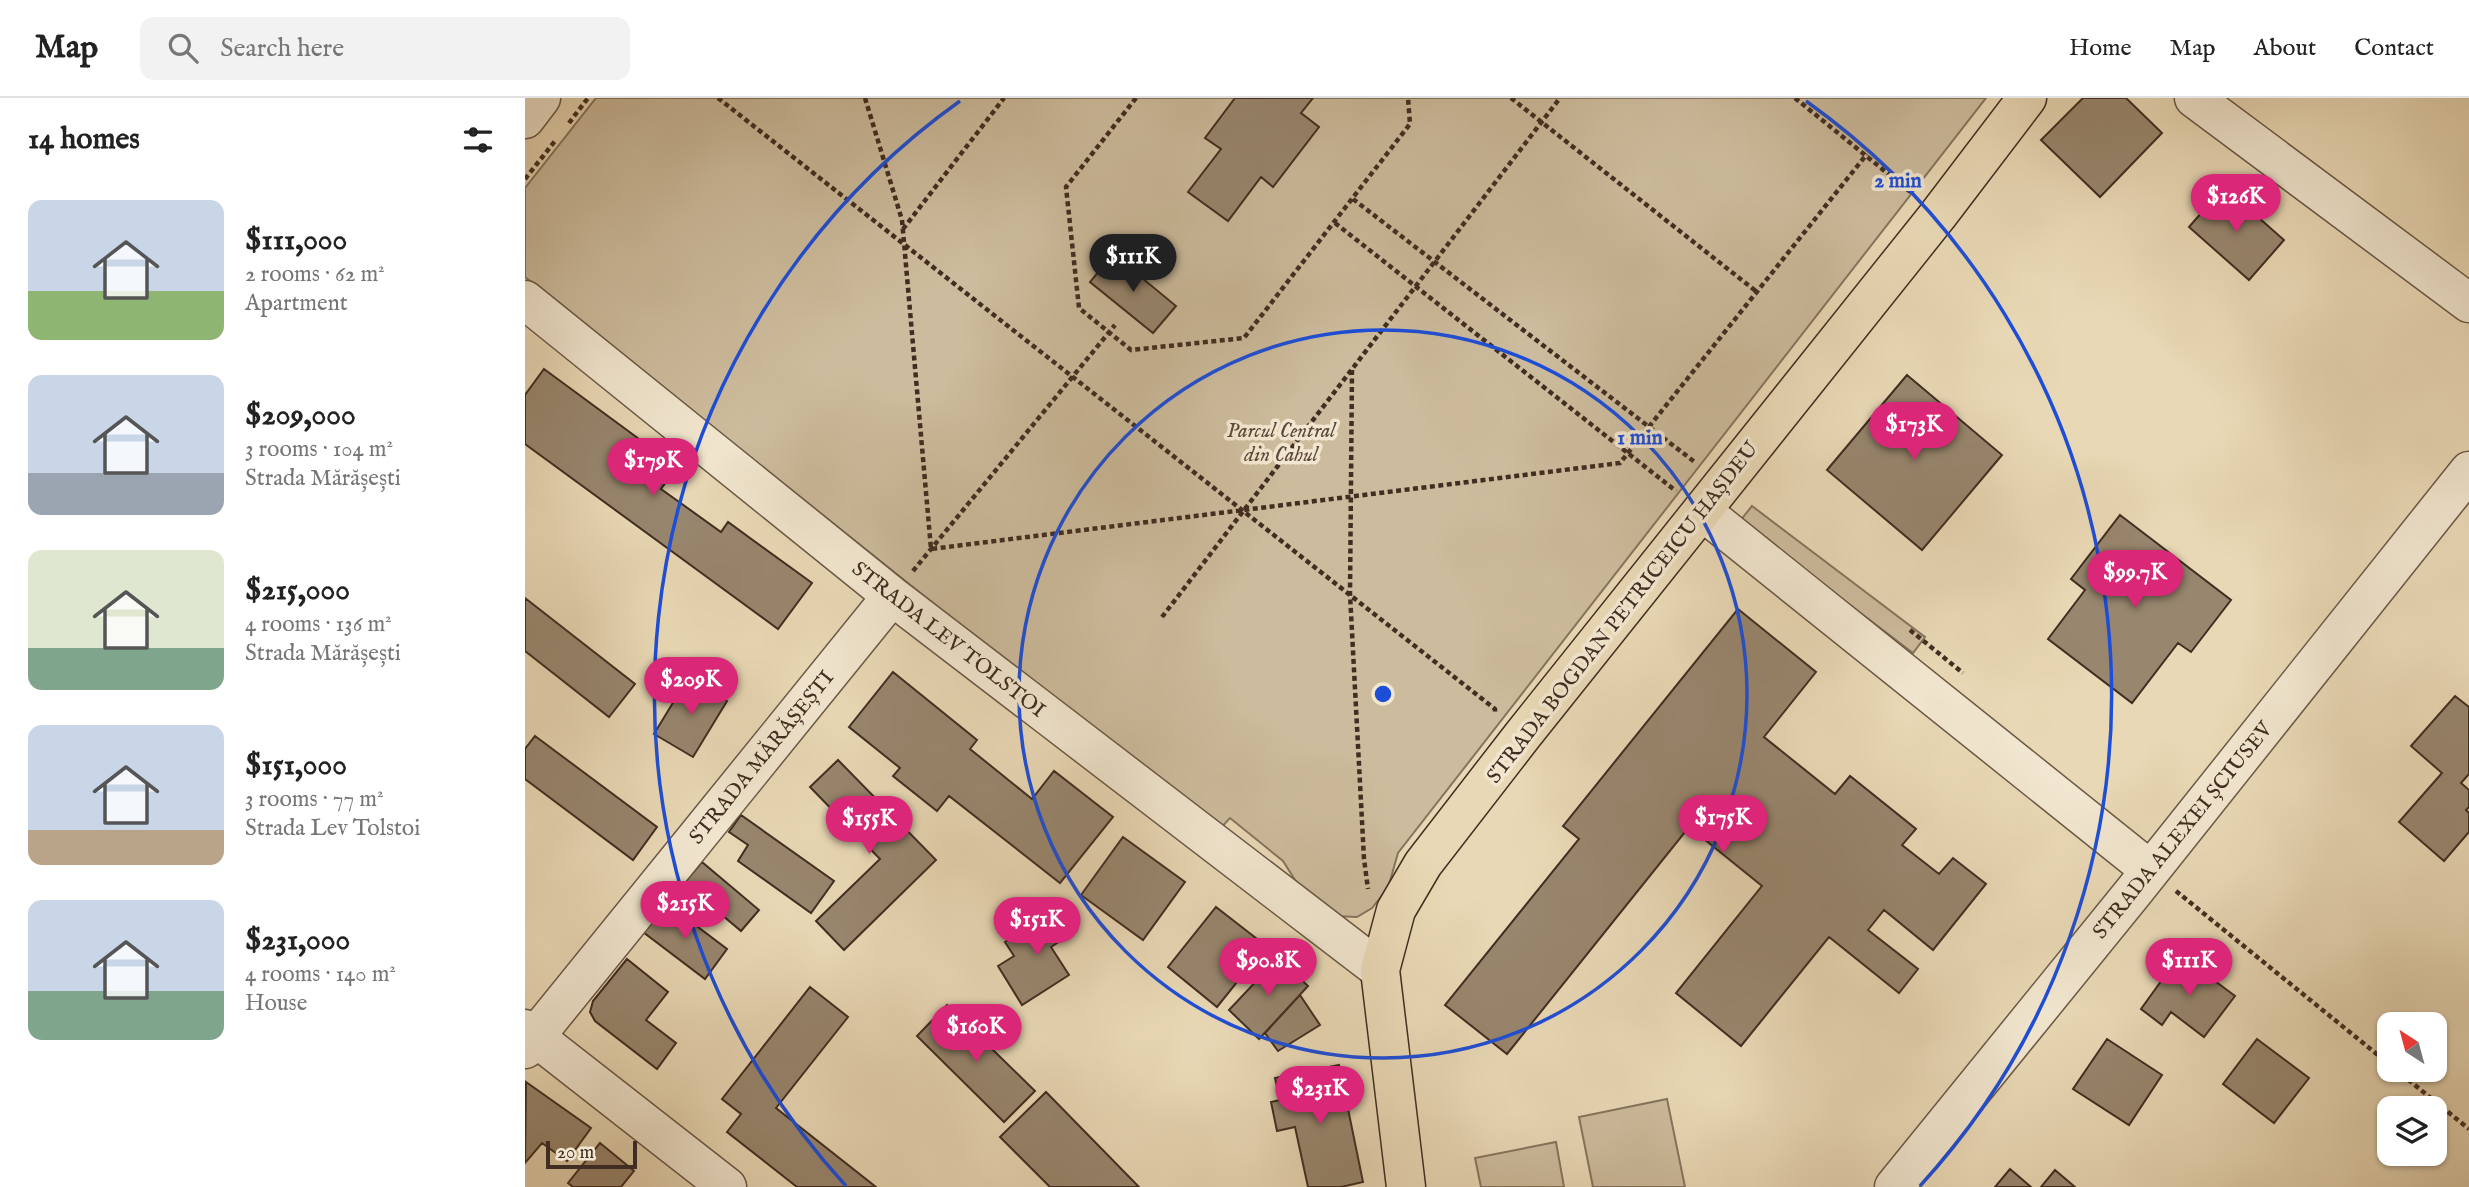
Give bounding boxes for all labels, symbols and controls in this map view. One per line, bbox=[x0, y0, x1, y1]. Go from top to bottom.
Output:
search box bbox=[140, 17, 630, 80]
text: Map bbox=[35, 27, 98, 69]
icon: search bbox=[164, 29, 202, 67]
text: Search here bbox=[220, 32, 344, 65]
text: Home bbox=[2069, 33, 2132, 64]
text: Map bbox=[2170, 33, 2216, 64]
text: About bbox=[2254, 33, 2316, 64]
text: Contact bbox=[2354, 33, 2434, 64]
text: 14 homes bbox=[28, 121, 140, 159]
icon: filters bbox=[459, 121, 497, 159]
text: 2 min bbox=[1874, 168, 1922, 195]
pin: $126K bbox=[2187, 174, 2285, 234]
text: $126K bbox=[2207, 182, 2265, 211]
text: $111,000 bbox=[245, 222, 347, 260]
icon: home bbox=[84, 228, 168, 312]
pin: $111K bbox=[1084, 234, 1182, 294]
text: $111K bbox=[1105, 242, 1161, 271]
text: 2 rooms · 62 m² bbox=[245, 260, 385, 289]
text: Apartment bbox=[245, 289, 348, 318]
text: $209,000 bbox=[245, 397, 356, 435]
pin: $173K bbox=[1865, 402, 1963, 462]
icon: home bbox=[84, 403, 168, 487]
text: $173K bbox=[1885, 410, 1943, 439]
park label: Parcul Central din Cahul bbox=[1227, 418, 1337, 469]
text: 1 min bbox=[1617, 425, 1663, 452]
text: 3 rooms · 104 m² bbox=[245, 435, 393, 464]
street label: STRADA BOGDAN PETRICEICU HAȘDEU bbox=[1481, 436, 1765, 789]
pin: $179K bbox=[604, 438, 702, 498]
text: $179K bbox=[624, 446, 682, 475]
text: Strada Mărășești bbox=[245, 464, 401, 493]
pin: $99.7K bbox=[2078, 550, 2192, 610]
street label: STRADA LEV TOLSTOI bbox=[846, 556, 1050, 724]
text: $99.7K bbox=[2103, 558, 2167, 587]
text: $215,000 bbox=[245, 572, 350, 610]
icon: home bbox=[84, 578, 168, 662]
text: 4 rooms · 136 m² bbox=[245, 610, 392, 639]
text: Strada Mărășești bbox=[245, 639, 401, 668]
pin: $209K bbox=[642, 658, 740, 717]
text: $209K bbox=[660, 665, 722, 694]
street label: STRADA MĂRĂȘEȘTI bbox=[683, 665, 841, 850]
centre of rings bbox=[1371, 682, 1395, 706]
street label: STRADA ALEXEI ȘCIUSEV bbox=[2087, 716, 2280, 945]
text: $151,000 bbox=[245, 747, 347, 785]
icon: home bbox=[84, 753, 168, 837]
text: 3 rooms · 77 m² bbox=[245, 785, 384, 814]
pin: $155K bbox=[820, 796, 918, 856]
pin: $175K bbox=[1674, 796, 1772, 855]
text: $175K bbox=[1694, 803, 1752, 832]
text: $155K bbox=[842, 804, 896, 833]
text: Strada Lev Tolstoi bbox=[245, 814, 420, 843]
pin: $215K bbox=[636, 882, 734, 941]
text: $215K bbox=[656, 889, 714, 918]
pin: $151K bbox=[988, 898, 1086, 957]
text: $151K bbox=[1010, 905, 1064, 934]
text: $231,000 bbox=[245, 922, 350, 960]
icon: home bbox=[84, 928, 168, 1012]
pin: $90.8K bbox=[1211, 939, 1325, 998]
pin: $111K bbox=[2140, 939, 2238, 998]
text: $90.8K bbox=[1236, 946, 1300, 975]
text: $111K bbox=[2161, 946, 2217, 975]
text: 4 rooms · 140 m² bbox=[245, 960, 396, 989]
text: House bbox=[245, 989, 307, 1018]
pin: $160K bbox=[927, 1004, 1025, 1064]
text: $160K bbox=[947, 1012, 1005, 1041]
north arrow bbox=[2377, 1012, 2447, 1082]
map controls bbox=[2377, 1012, 2447, 1166]
pin: $231K bbox=[1271, 1066, 1369, 1126]
text: $231K bbox=[1291, 1074, 1349, 1103]
button: layers bbox=[2377, 1096, 2447, 1166]
scale bar bbox=[546, 1138, 637, 1170]
text: 20 m bbox=[557, 1141, 594, 1165]

